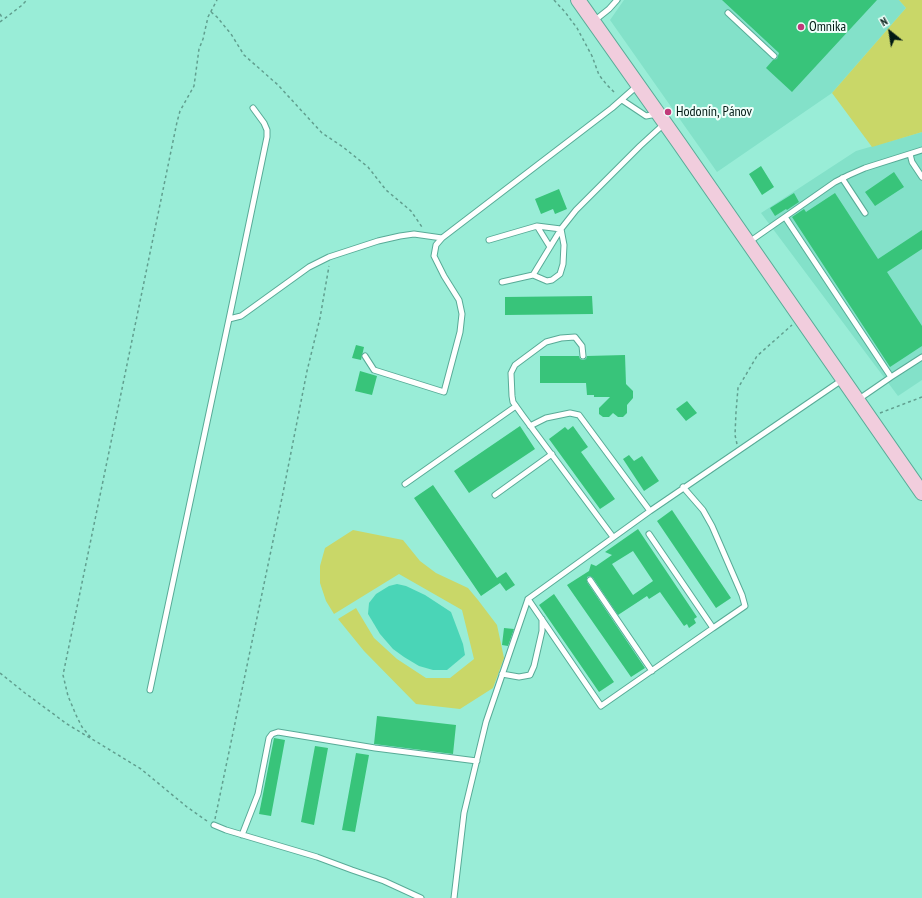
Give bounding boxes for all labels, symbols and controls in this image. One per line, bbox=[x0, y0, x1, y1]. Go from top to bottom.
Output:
north arrow bbox=[870, 12, 910, 52]
text: N bbox=[878, 14, 890, 29]
place label: Omnika bbox=[809, 19, 846, 35]
marker: Omnika bbox=[796, 22, 806, 32]
place label: Hodonín, Pánov bbox=[676, 104, 752, 120]
marker: Hodonín, Pánov bbox=[663, 107, 673, 117]

